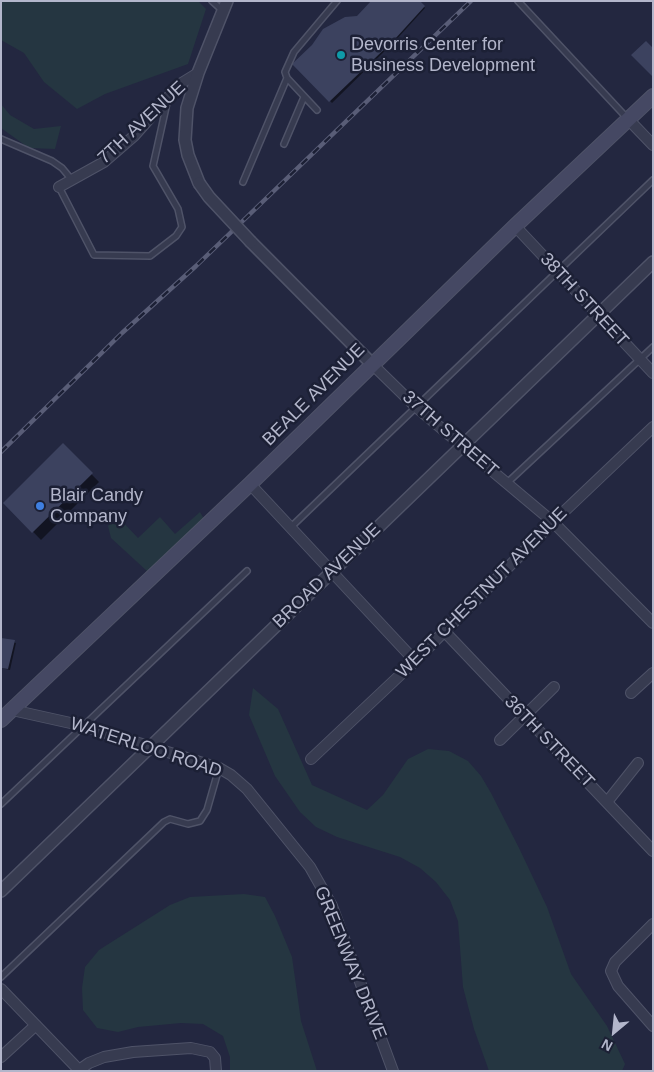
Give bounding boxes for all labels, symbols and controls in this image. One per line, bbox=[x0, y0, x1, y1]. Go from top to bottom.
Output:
place label: Devorris Center for Business Development bbox=[351, 34, 535, 76]
marker: Devorris Center for Business Development bbox=[335, 49, 347, 61]
street label: 7TH AVENUE bbox=[94, 77, 190, 169]
street label: 38TH STREET bbox=[535, 249, 633, 351]
street label: BEALE AVENUE bbox=[258, 339, 370, 451]
street label: 37TH STREET bbox=[398, 386, 502, 482]
place label: Blair Candy Company bbox=[50, 485, 143, 528]
marker: Blair Candy Company bbox=[34, 500, 46, 512]
street label: WEST CHESTNUT AVENUE bbox=[392, 503, 572, 683]
street label: BROAD AVENUE bbox=[269, 519, 385, 633]
street label: 36TH STREET bbox=[500, 691, 598, 793]
street label: WATERLOO ROAD bbox=[68, 713, 224, 783]
street label: GREENWAY DRIVE bbox=[309, 883, 391, 1043]
north arrow bbox=[589, 1007, 639, 1057]
text: N bbox=[599, 1036, 615, 1055]

